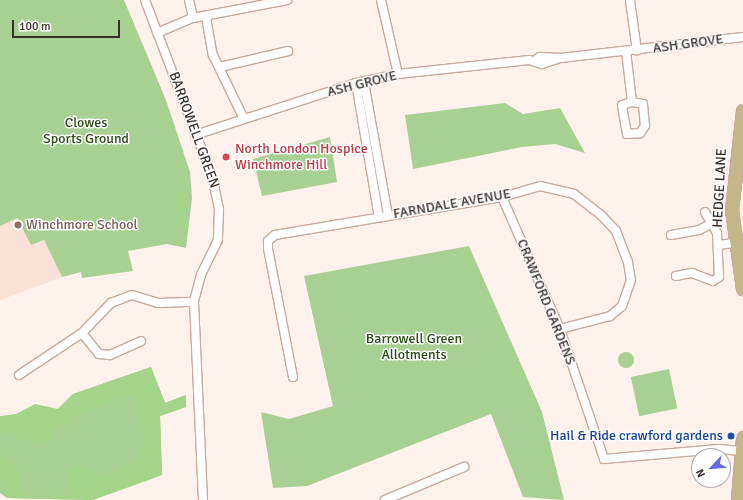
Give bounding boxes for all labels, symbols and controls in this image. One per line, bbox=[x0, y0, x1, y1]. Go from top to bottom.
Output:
scale bar bbox=[14, 12, 122, 38]
text: 100 m bbox=[19, 19, 51, 34]
street label: ASH GROVE bbox=[652, 31, 724, 57]
street label: ASH GROVE bbox=[325, 67, 399, 101]
street label: BARROWELL GREEN bbox=[165, 69, 223, 191]
park label: Clowes Sports Ground bbox=[43, 115, 129, 148]
place label: North London Hospice Winchmore Hill bbox=[235, 141, 368, 174]
street label: HEDGE LANE bbox=[710, 148, 730, 228]
marker: North London Hospice Winchmore Hill bbox=[220, 151, 232, 163]
street label: FARNDALE AVENUE bbox=[392, 185, 512, 223]
place label: Winchmore School bbox=[26, 217, 138, 233]
marker: Winchmore School bbox=[13, 220, 23, 230]
street label: CRAWFORD GARDENS bbox=[513, 237, 579, 367]
park label: Barrowell Green Allotments bbox=[366, 331, 462, 364]
place label: Hail & Ride crawford gardens bbox=[550, 428, 723, 444]
marker: Hail & Ride crawford gardens bbox=[726, 431, 736, 441]
north arrow bbox=[691, 448, 731, 488]
text: N bbox=[693, 467, 708, 479]

